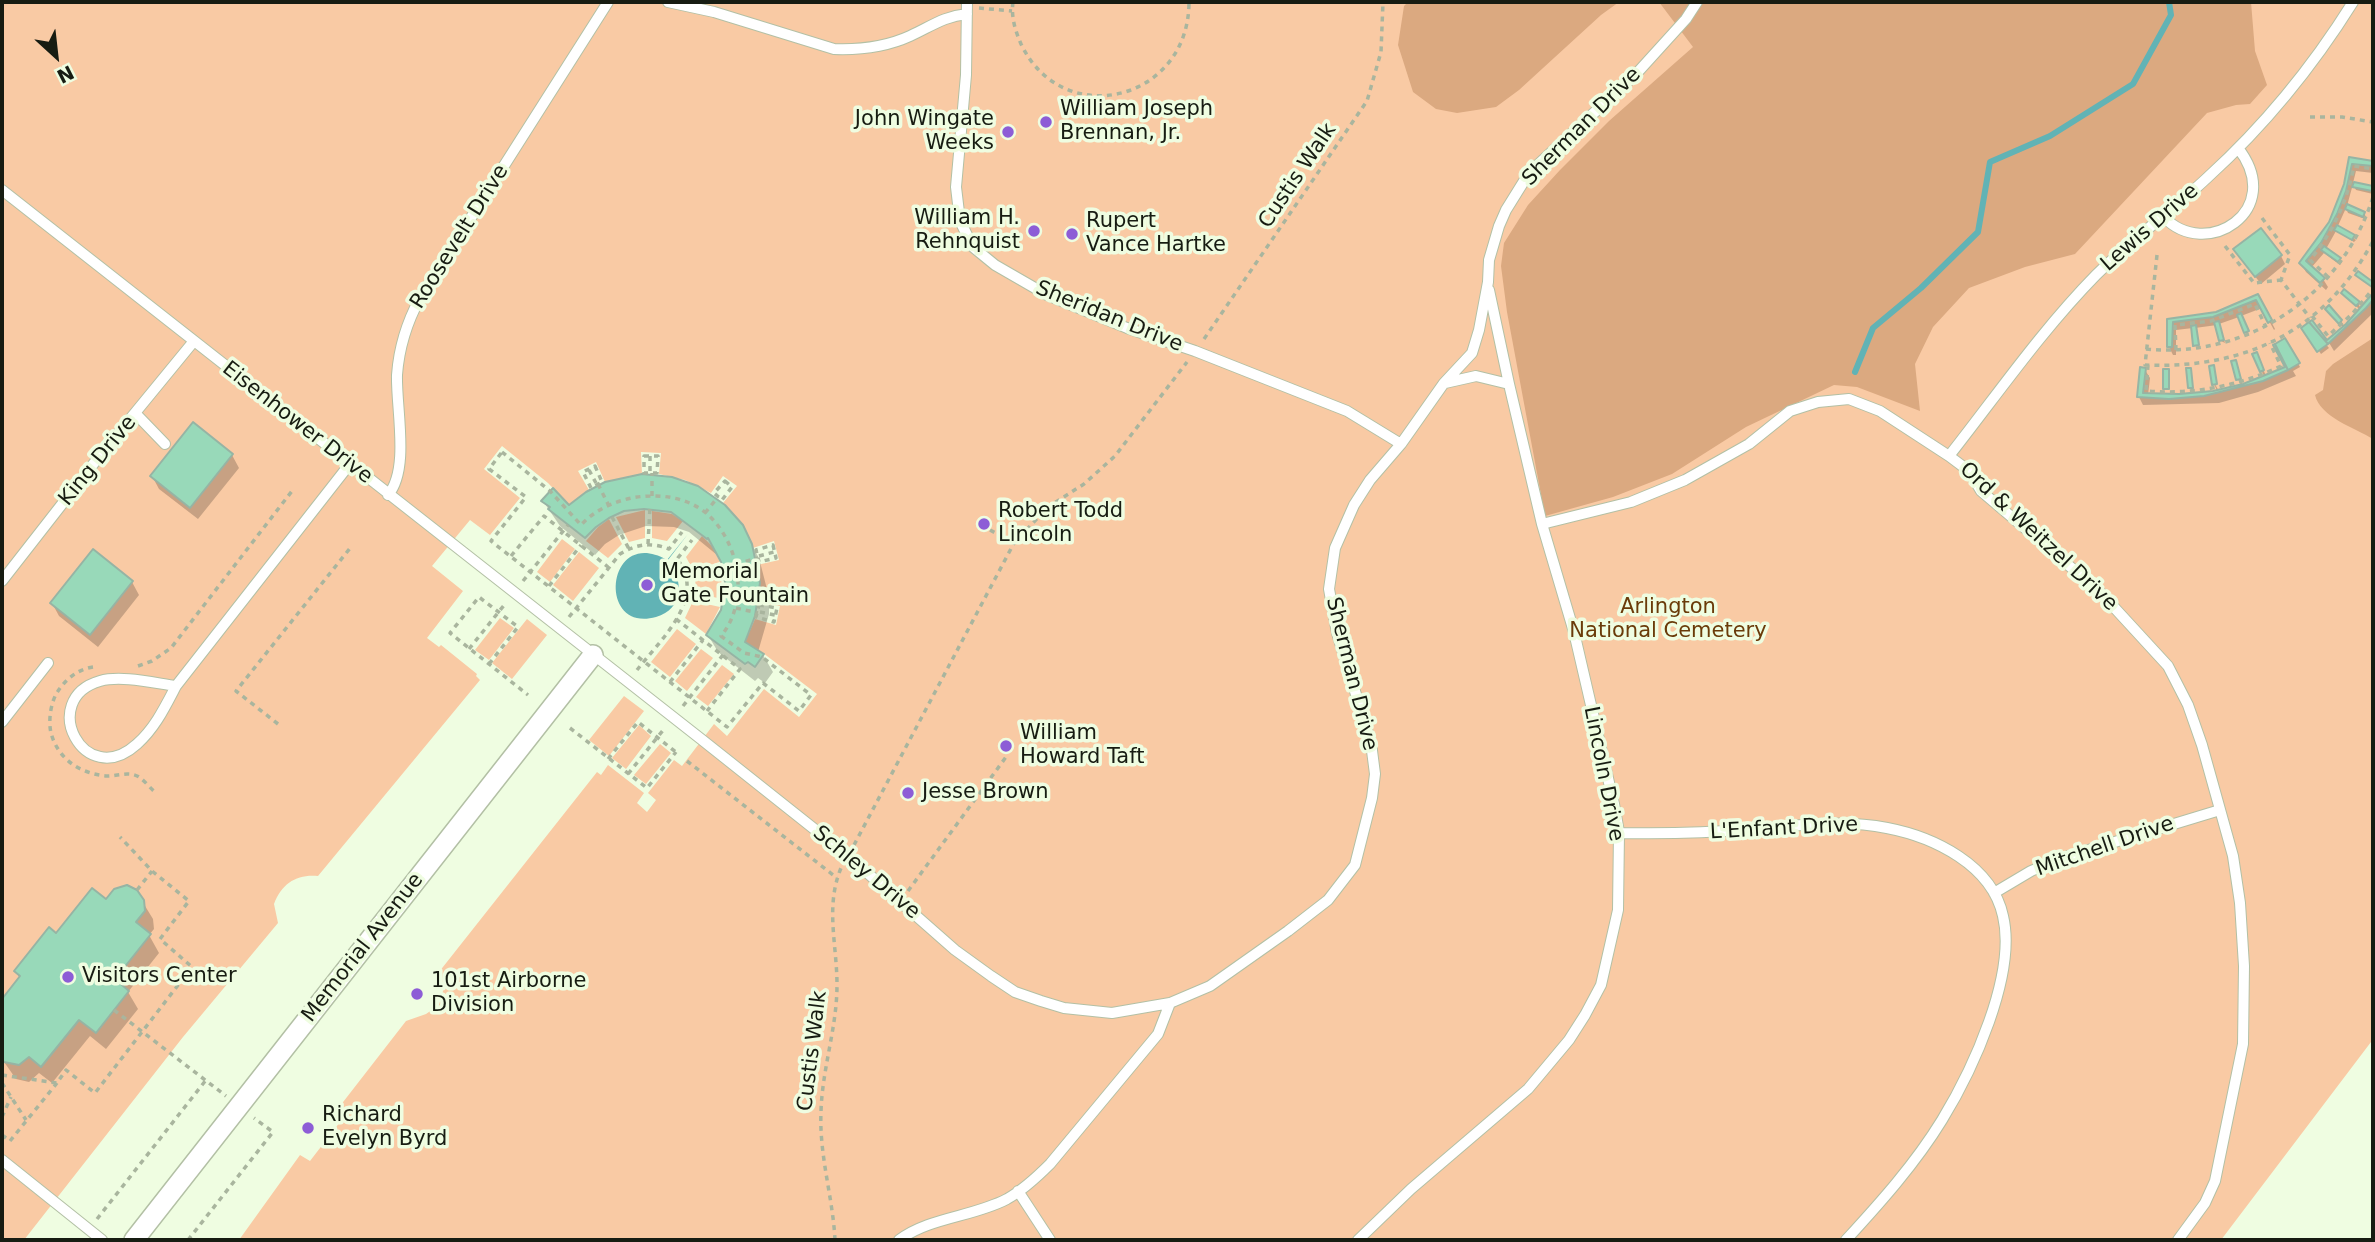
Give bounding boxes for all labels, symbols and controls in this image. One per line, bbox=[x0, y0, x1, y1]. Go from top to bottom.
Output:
north arrow bbox=[21, 21, 91, 91]
text: N bbox=[53, 61, 78, 88]
street label: Sherman Drive bbox=[1518, 63, 1646, 191]
place label: William Joseph Brennan, Jr. bbox=[1060, 97, 1213, 147]
place label: John Wingate Weeks bbox=[855, 107, 994, 157]
marker: William Joseph Brennan, Jr. bbox=[1038, 114, 1054, 130]
street label: Custis Walk bbox=[1254, 119, 1342, 233]
marker: John Wingate Weeks bbox=[1000, 124, 1016, 140]
street label: Roosevelt Drive bbox=[406, 160, 514, 314]
street label: Lewis Drive bbox=[2096, 179, 2204, 277]
place label: William H. Rehnquist bbox=[914, 206, 1020, 256]
place label: Rupert Vance Hartke bbox=[1086, 209, 1226, 259]
marker: William H. Rehnquist bbox=[1026, 223, 1042, 239]
marker: Rupert Vance Hartke bbox=[1064, 226, 1080, 242]
street label: Sheridan Drive bbox=[1032, 276, 1186, 358]
street label: Eisenhower Drive bbox=[217, 356, 377, 490]
street label: King Drive bbox=[54, 411, 142, 511]
street label: Ord & Weitzel Drive bbox=[1954, 457, 2122, 617]
place label: Robert Todd Lincoln bbox=[998, 499, 1123, 549]
marker: Robert Todd Lincoln bbox=[976, 516, 992, 532]
place label: Memorial Gate Fountain bbox=[661, 560, 809, 610]
marker: Memorial Gate Fountain bbox=[639, 577, 655, 593]
street label: Sherman Drive bbox=[1320, 595, 1382, 753]
park label: Arlington National Cemetery bbox=[1569, 595, 1767, 645]
street label: Lincoln Drive bbox=[1578, 704, 1628, 844]
place label: William Howard Taft bbox=[1020, 721, 1144, 771]
marker: William Howard Taft bbox=[998, 738, 1014, 754]
place label: Jesse Brown bbox=[922, 780, 1049, 806]
marker: Jesse Brown bbox=[900, 785, 916, 801]
street label: Mitchell Drive bbox=[2033, 812, 2177, 882]
street label: L'Enfant Drive bbox=[1709, 813, 1859, 845]
street label: Schley Drive bbox=[807, 821, 925, 925]
street label: Memorial Avenue bbox=[297, 868, 429, 1028]
place label: Visitors Center bbox=[82, 964, 237, 990]
marker: Visitors Center bbox=[60, 969, 76, 985]
place label: 101st Airborne Division bbox=[431, 969, 586, 1019]
marker: 101st Airborne Division bbox=[409, 986, 425, 1002]
street label: Custis Walk bbox=[793, 989, 833, 1113]
place label: Richard Evelyn Byrd bbox=[322, 1103, 447, 1153]
marker: Richard Evelyn Byrd bbox=[300, 1120, 316, 1136]

